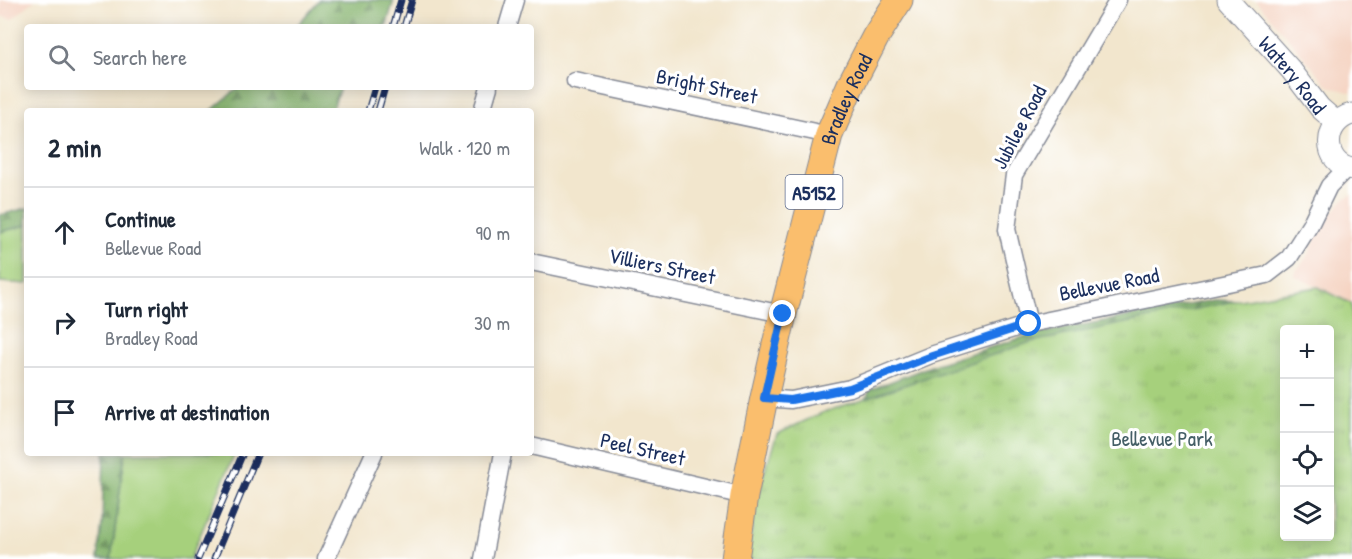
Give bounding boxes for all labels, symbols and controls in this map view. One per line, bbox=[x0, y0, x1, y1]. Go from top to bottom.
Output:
search box bbox=[24, 24, 534, 90]
street label: Watery Road bbox=[1252, 29, 1334, 120]
icon: search bbox=[45, 41, 78, 74]
text: Search here bbox=[93, 42, 187, 72]
street label: Bradley Road bbox=[813, 48, 879, 148]
street label: Bright Street bbox=[654, 61, 761, 111]
street label: Jubilee Road bbox=[985, 80, 1053, 174]
text: 2 min bbox=[48, 130, 101, 165]
text: Walk · 120 m bbox=[419, 134, 510, 161]
road number: A5152 bbox=[786, 175, 842, 209]
text: Continue bbox=[105, 204, 176, 234]
icon: ahead bbox=[48, 216, 81, 249]
text: 90 m bbox=[476, 219, 510, 246]
text: Bellevue Road bbox=[105, 234, 201, 261]
street label: Villiers Street bbox=[606, 241, 719, 292]
street label: Bellevue Road bbox=[1057, 260, 1161, 308]
text: Turn right bbox=[105, 294, 188, 324]
route end bbox=[769, 300, 795, 326]
icon: right bbox=[48, 306, 81, 339]
text: 30 m bbox=[474, 309, 510, 336]
route start bbox=[1015, 310, 1041, 336]
text: Bradley Road bbox=[105, 324, 198, 351]
map controls bbox=[1280, 325, 1334, 541]
button: + bbox=[1280, 325, 1334, 379]
button: − bbox=[1280, 379, 1334, 433]
icon: arrive bbox=[48, 396, 81, 429]
text: Arrive at destination bbox=[105, 397, 270, 427]
park label: Bellevue Park bbox=[1111, 424, 1213, 453]
street label: Peel Street bbox=[598, 425, 689, 473]
button: locate bbox=[1280, 433, 1334, 487]
button: layers bbox=[1280, 487, 1334, 541]

